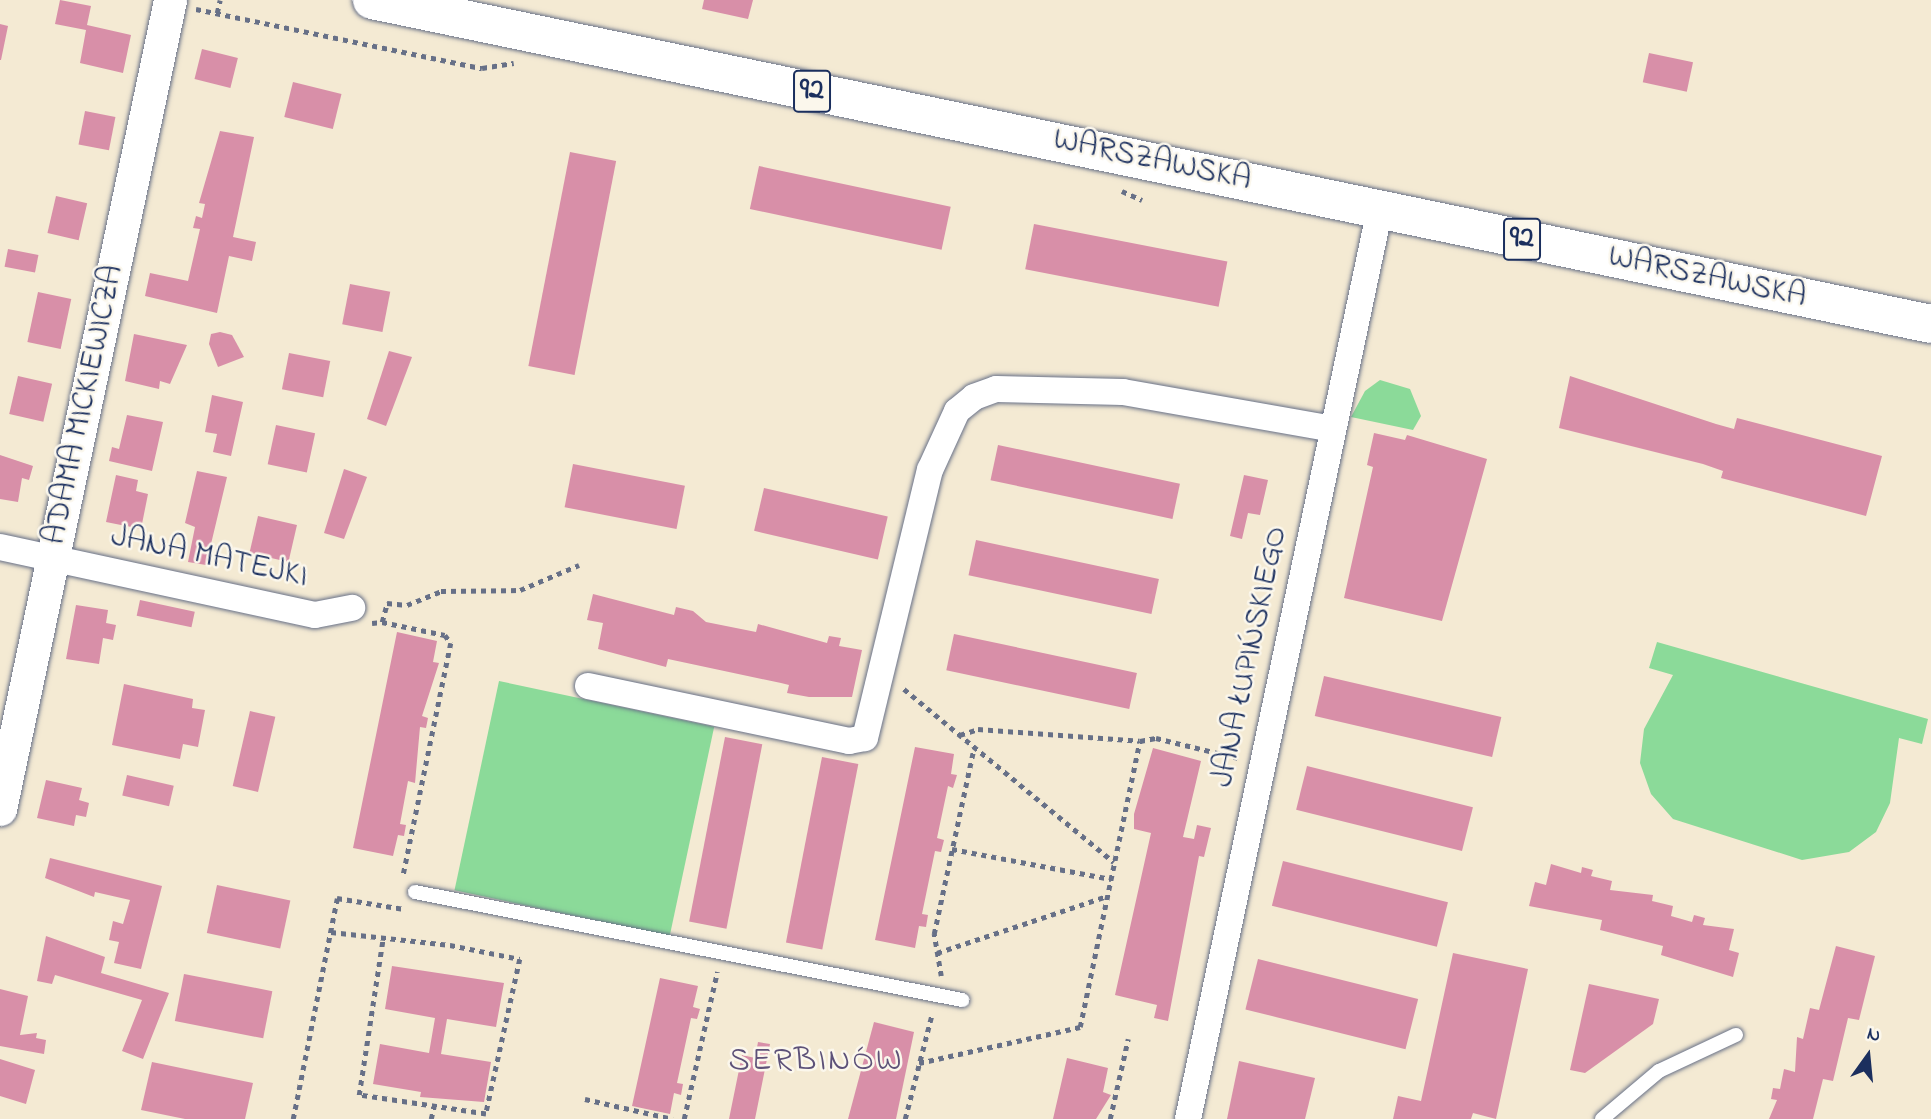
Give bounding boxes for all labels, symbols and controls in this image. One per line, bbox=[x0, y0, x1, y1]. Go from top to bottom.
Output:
road number: 92 bbox=[793, 64, 831, 118]
street label: WARSZAWSKA bbox=[1050, 121, 1254, 201]
road number: 92 bbox=[1503, 213, 1541, 266]
street label: WARSZAWSKA bbox=[1605, 238, 1809, 318]
street label: ADAMA MICKIEWICZA bbox=[37, 262, 133, 548]
street label: JANA MATEJKI bbox=[107, 518, 311, 598]
street label: JANA ŁUPIŃSKIEGO bbox=[1205, 523, 1297, 791]
north arrow bbox=[1833, 1021, 1903, 1091]
text: N bbox=[1864, 1021, 1883, 1050]
district label: SERBINÓW bbox=[730, 1042, 902, 1082]

